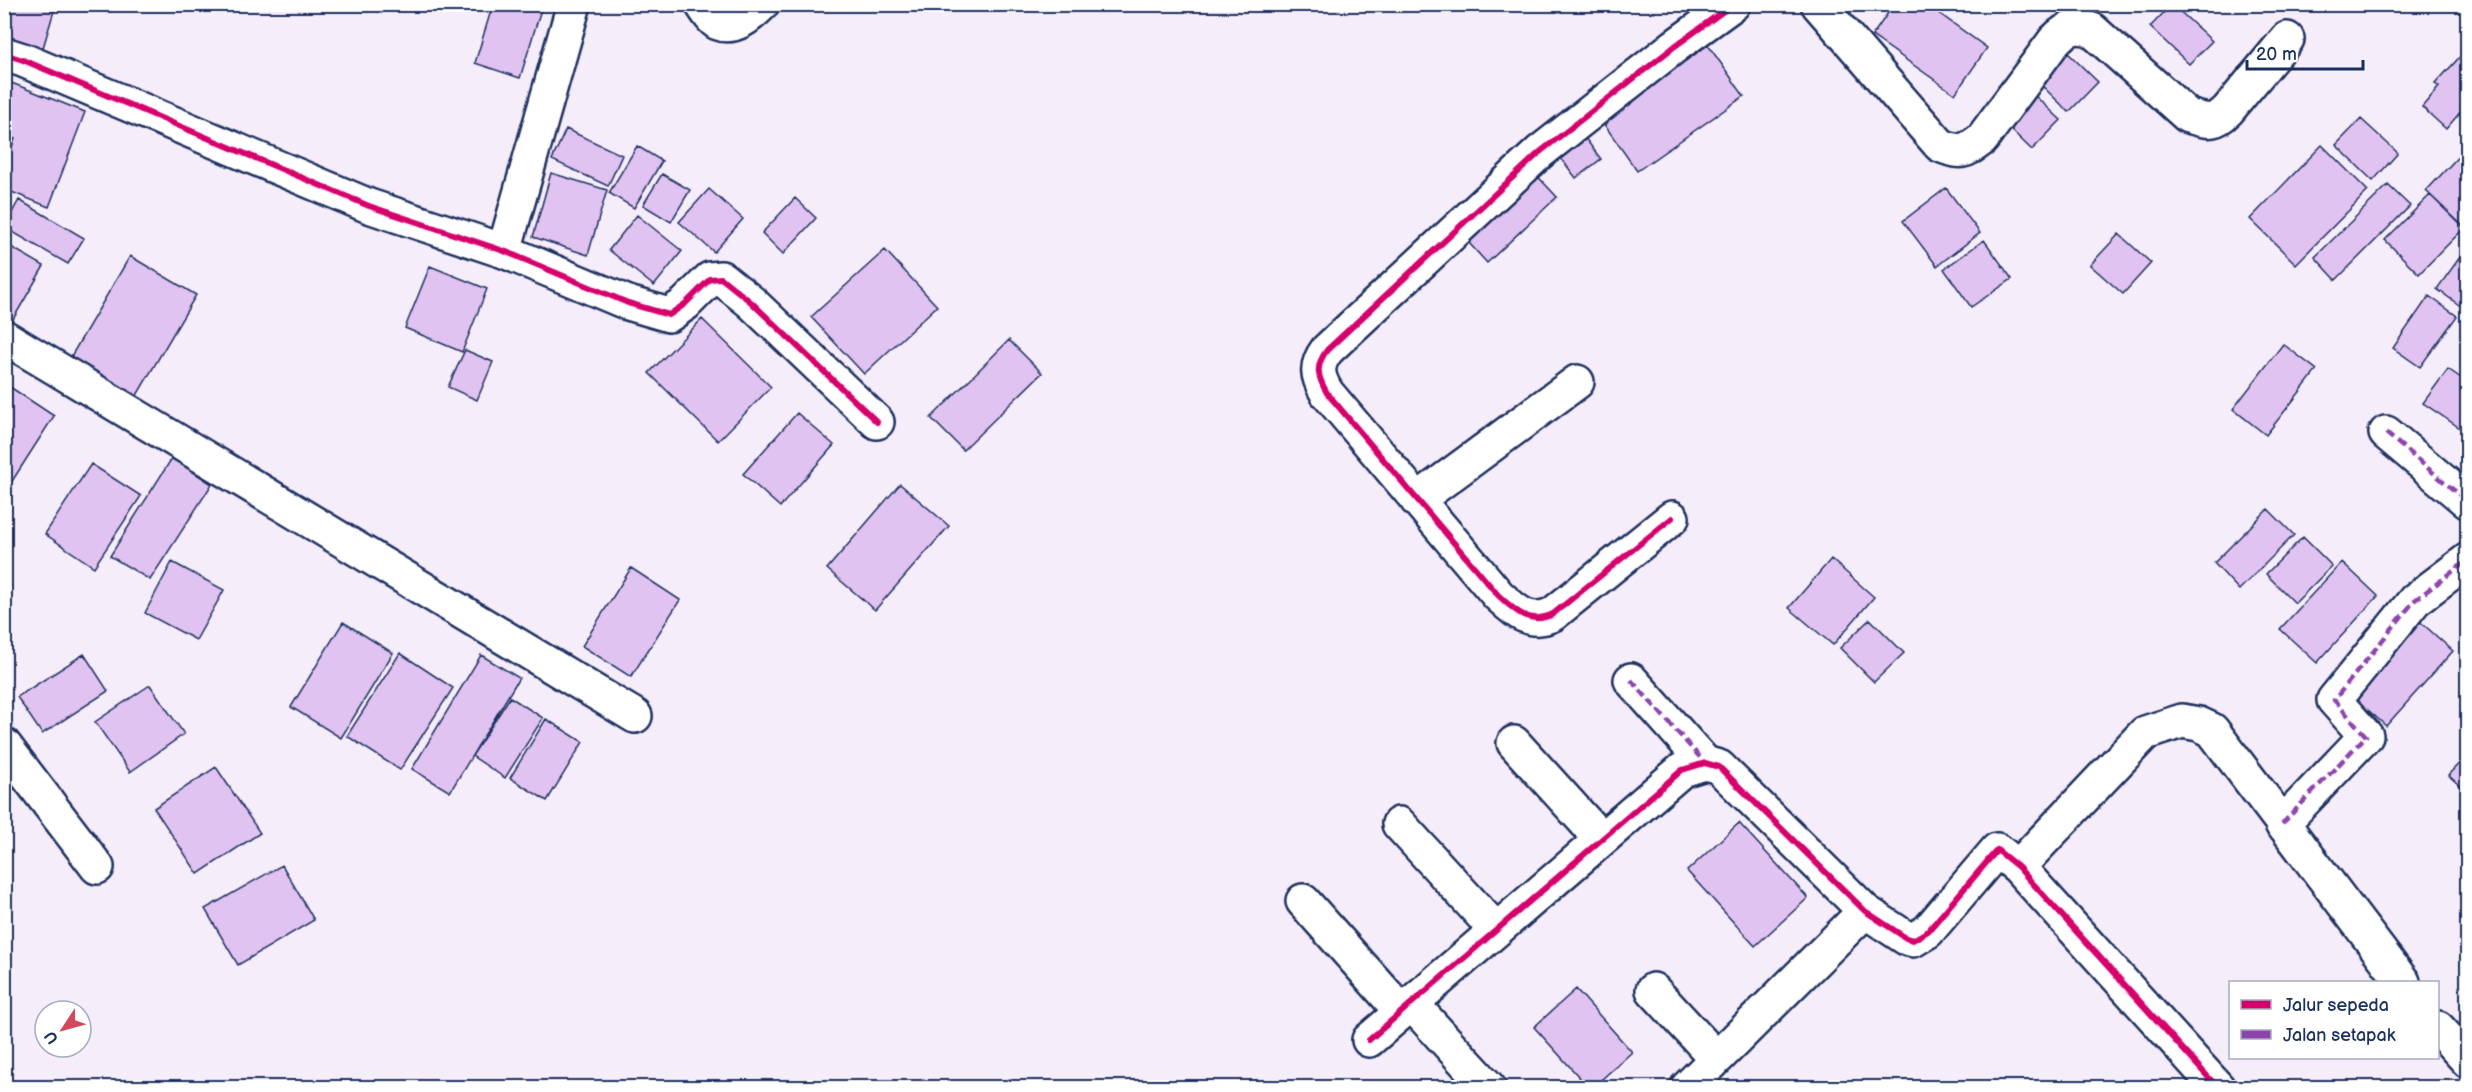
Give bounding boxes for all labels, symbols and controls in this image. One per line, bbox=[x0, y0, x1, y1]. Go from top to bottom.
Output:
scale bar bbox=[2247, 33, 2362, 71]
text: 20 m bbox=[2256, 44, 2297, 65]
legend bbox=[2229, 981, 2439, 1059]
text: Jalur sepeda bbox=[2283, 995, 2389, 1016]
north arrow bbox=[33, 999, 93, 1059]
text: Jalan setapak bbox=[2283, 1025, 2396, 1046]
text: U bbox=[41, 1027, 63, 1047]

